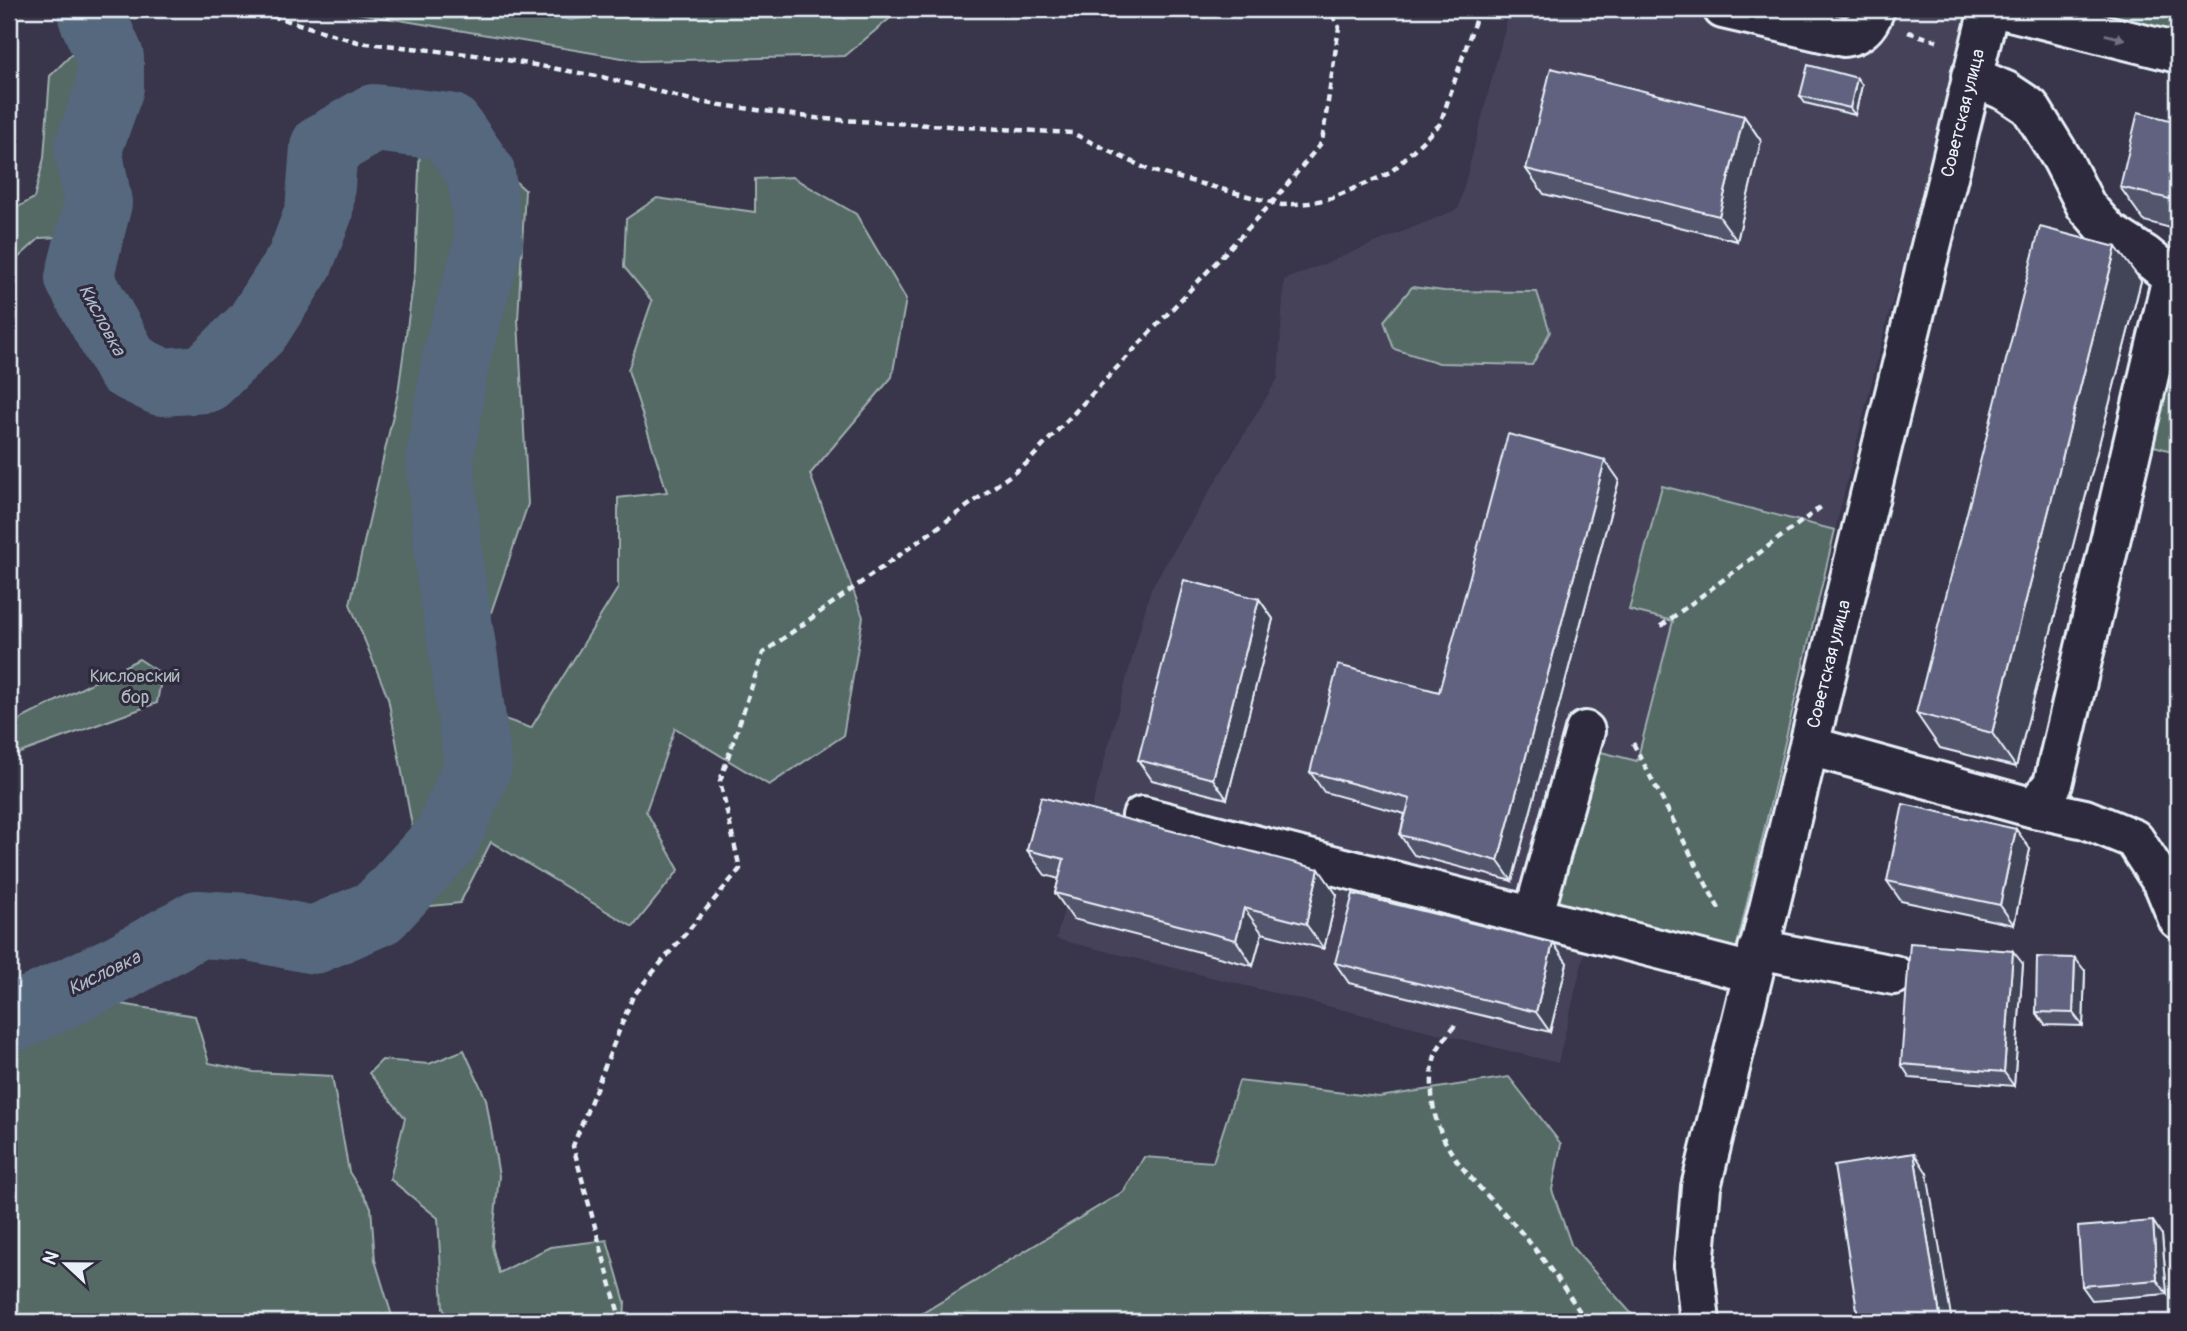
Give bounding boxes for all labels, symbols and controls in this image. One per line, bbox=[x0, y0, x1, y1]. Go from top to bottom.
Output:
one-way arrow bbox=[2104, 32, 2126, 43]
street label: Советская улица bbox=[1936, 46, 1990, 180]
water label: Кисловка bbox=[73, 280, 131, 361]
street label: Советская улица bbox=[1802, 597, 1856, 731]
park label: Кисловский бор bbox=[90, 665, 180, 709]
water label: Кисловка bbox=[64, 945, 145, 1001]
north arrow bbox=[32, 1230, 102, 1300]
text: N bbox=[38, 1247, 65, 1268]

